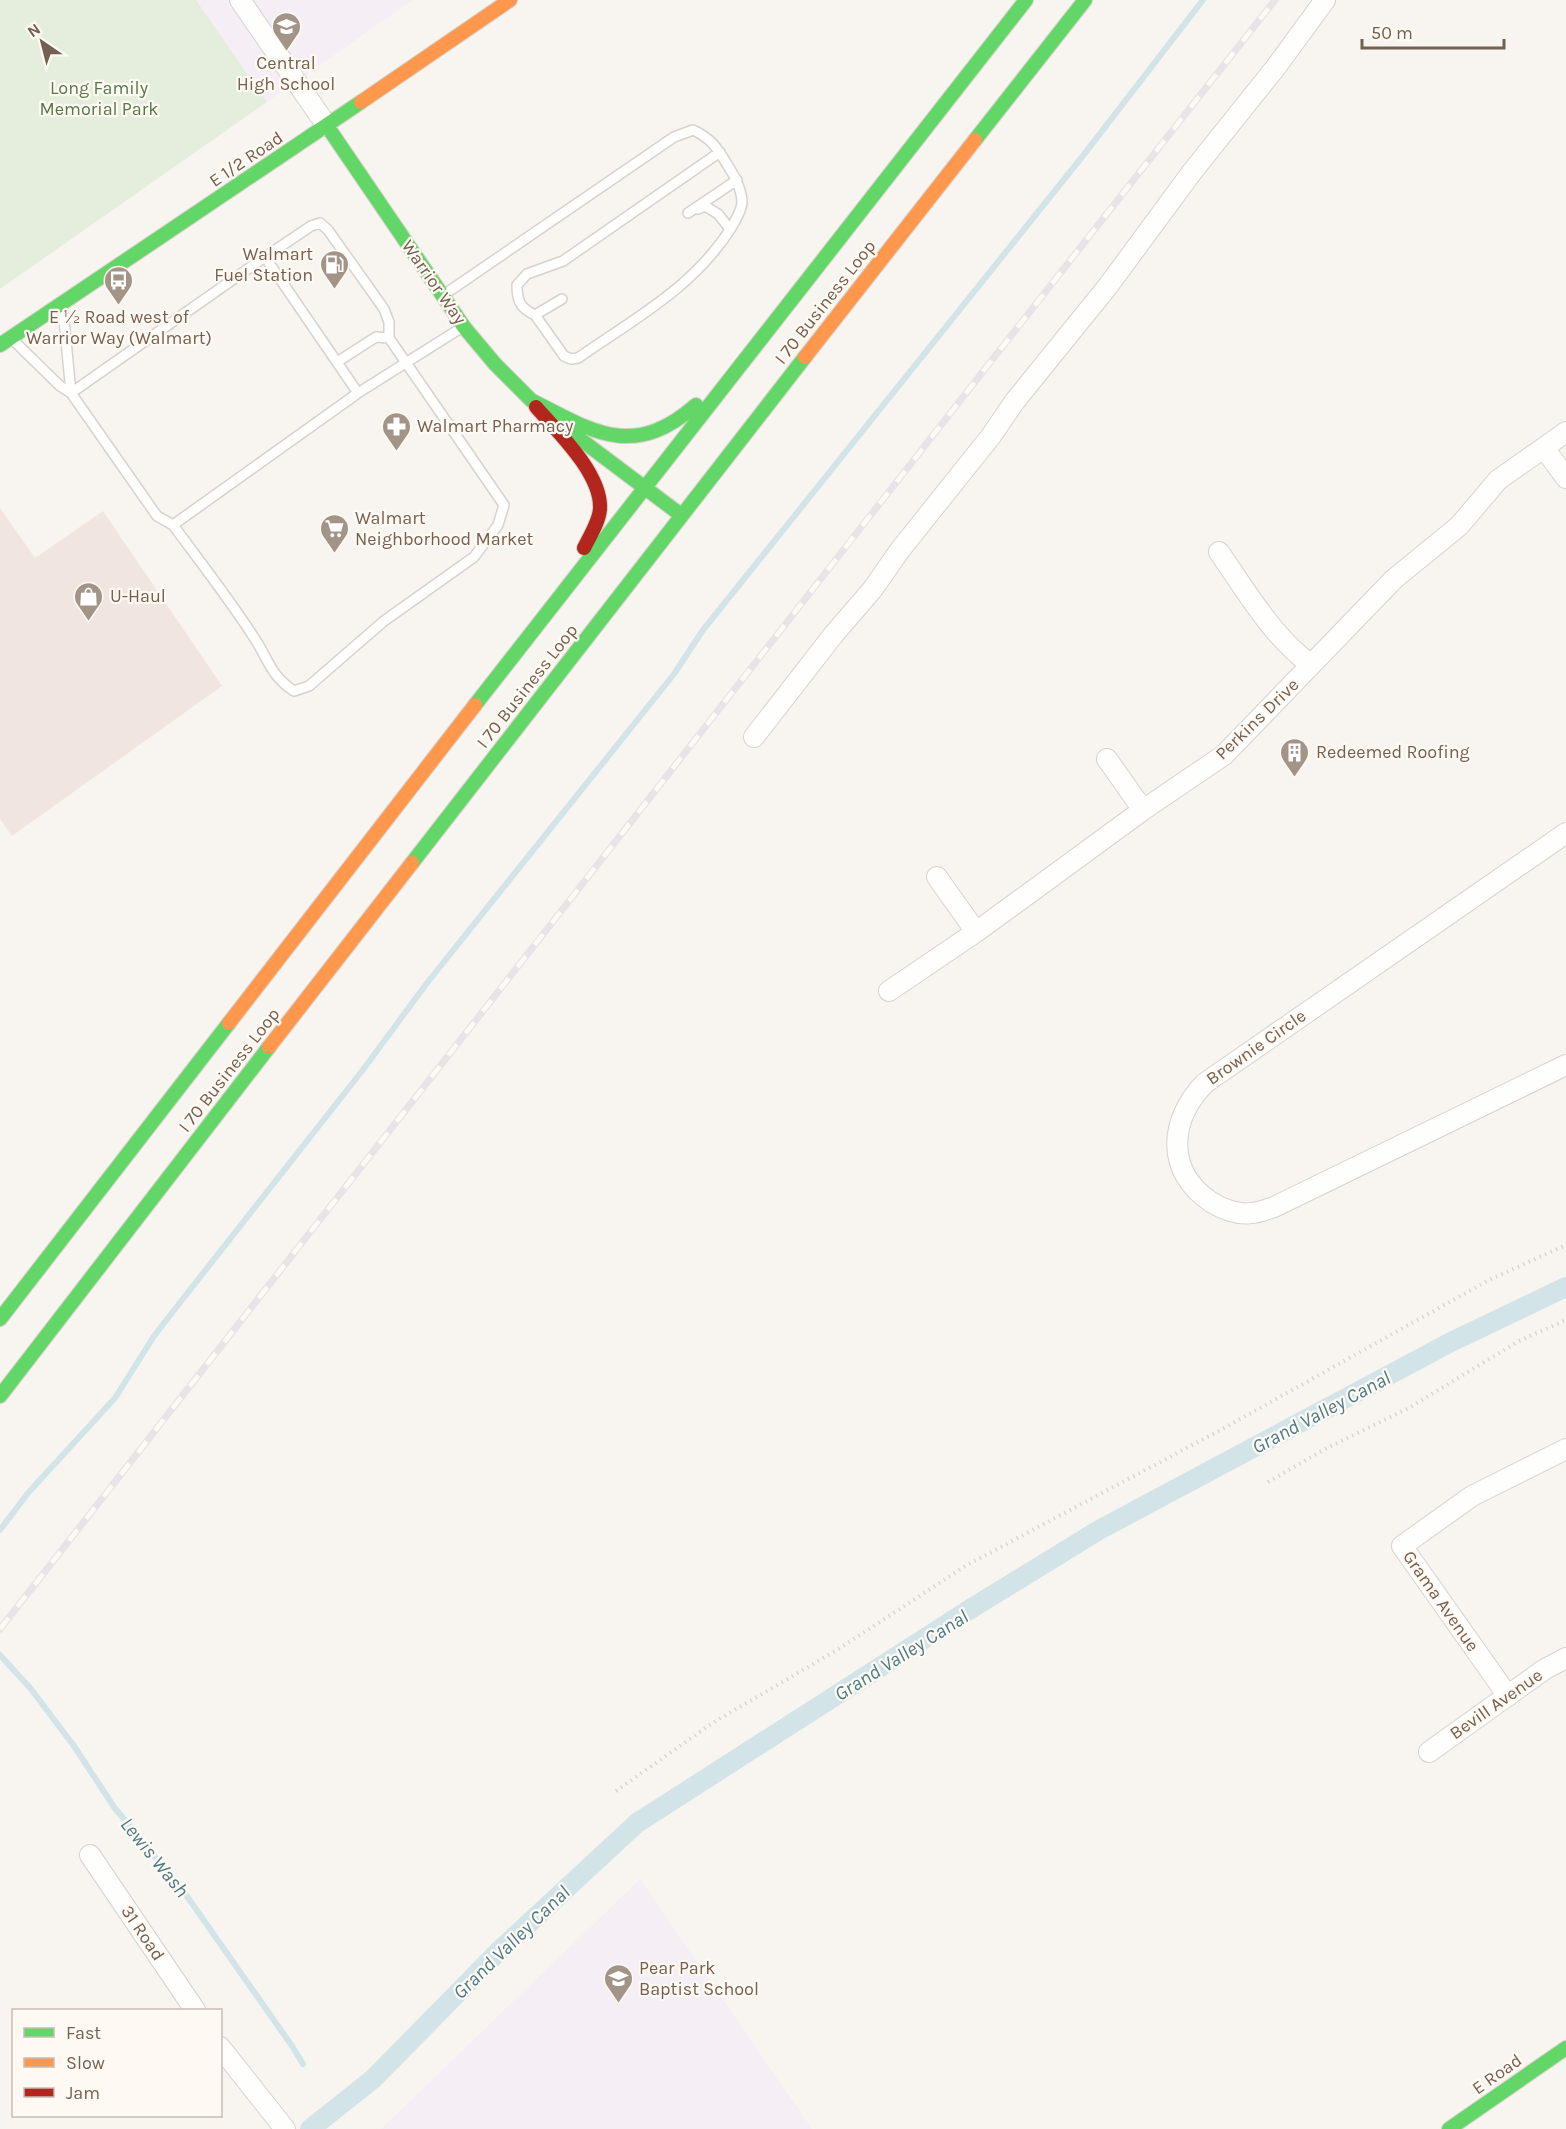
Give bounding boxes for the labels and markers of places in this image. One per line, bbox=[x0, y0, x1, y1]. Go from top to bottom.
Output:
school or university icon: Central High School bbox=[270, 10, 302, 52]
place label: Central High School bbox=[237, 52, 335, 95]
place label: Walmart Fuel Station bbox=[214, 243, 313, 286]
fuel station icon: Walmart Fuel Station bbox=[318, 248, 350, 290]
bus stop icon: E ½ Road west of Warrior Way (Walmart) bbox=[103, 264, 135, 306]
place label: E ½ Road west of Warrior Way (Walmart) bbox=[26, 306, 212, 349]
pharmacy icon: Walmart Pharmacy bbox=[380, 410, 412, 452]
place label: Walmart Pharmacy bbox=[417, 415, 574, 437]
place label: Walmart Neighborhood Market bbox=[355, 507, 533, 550]
supermarket icon: Walmart Neighborhood Market bbox=[318, 512, 350, 554]
shop icon: U-Haul bbox=[73, 580, 105, 622]
place label: U-Haul bbox=[110, 585, 166, 607]
building icon: Redeemed Roofing bbox=[1279, 736, 1311, 778]
place label: Redeemed Roofing bbox=[1316, 741, 1470, 763]
place label: Pear Park Baptist School bbox=[639, 1957, 759, 2000]
school or university icon: Pear Park Baptist School bbox=[602, 1962, 634, 2004]

